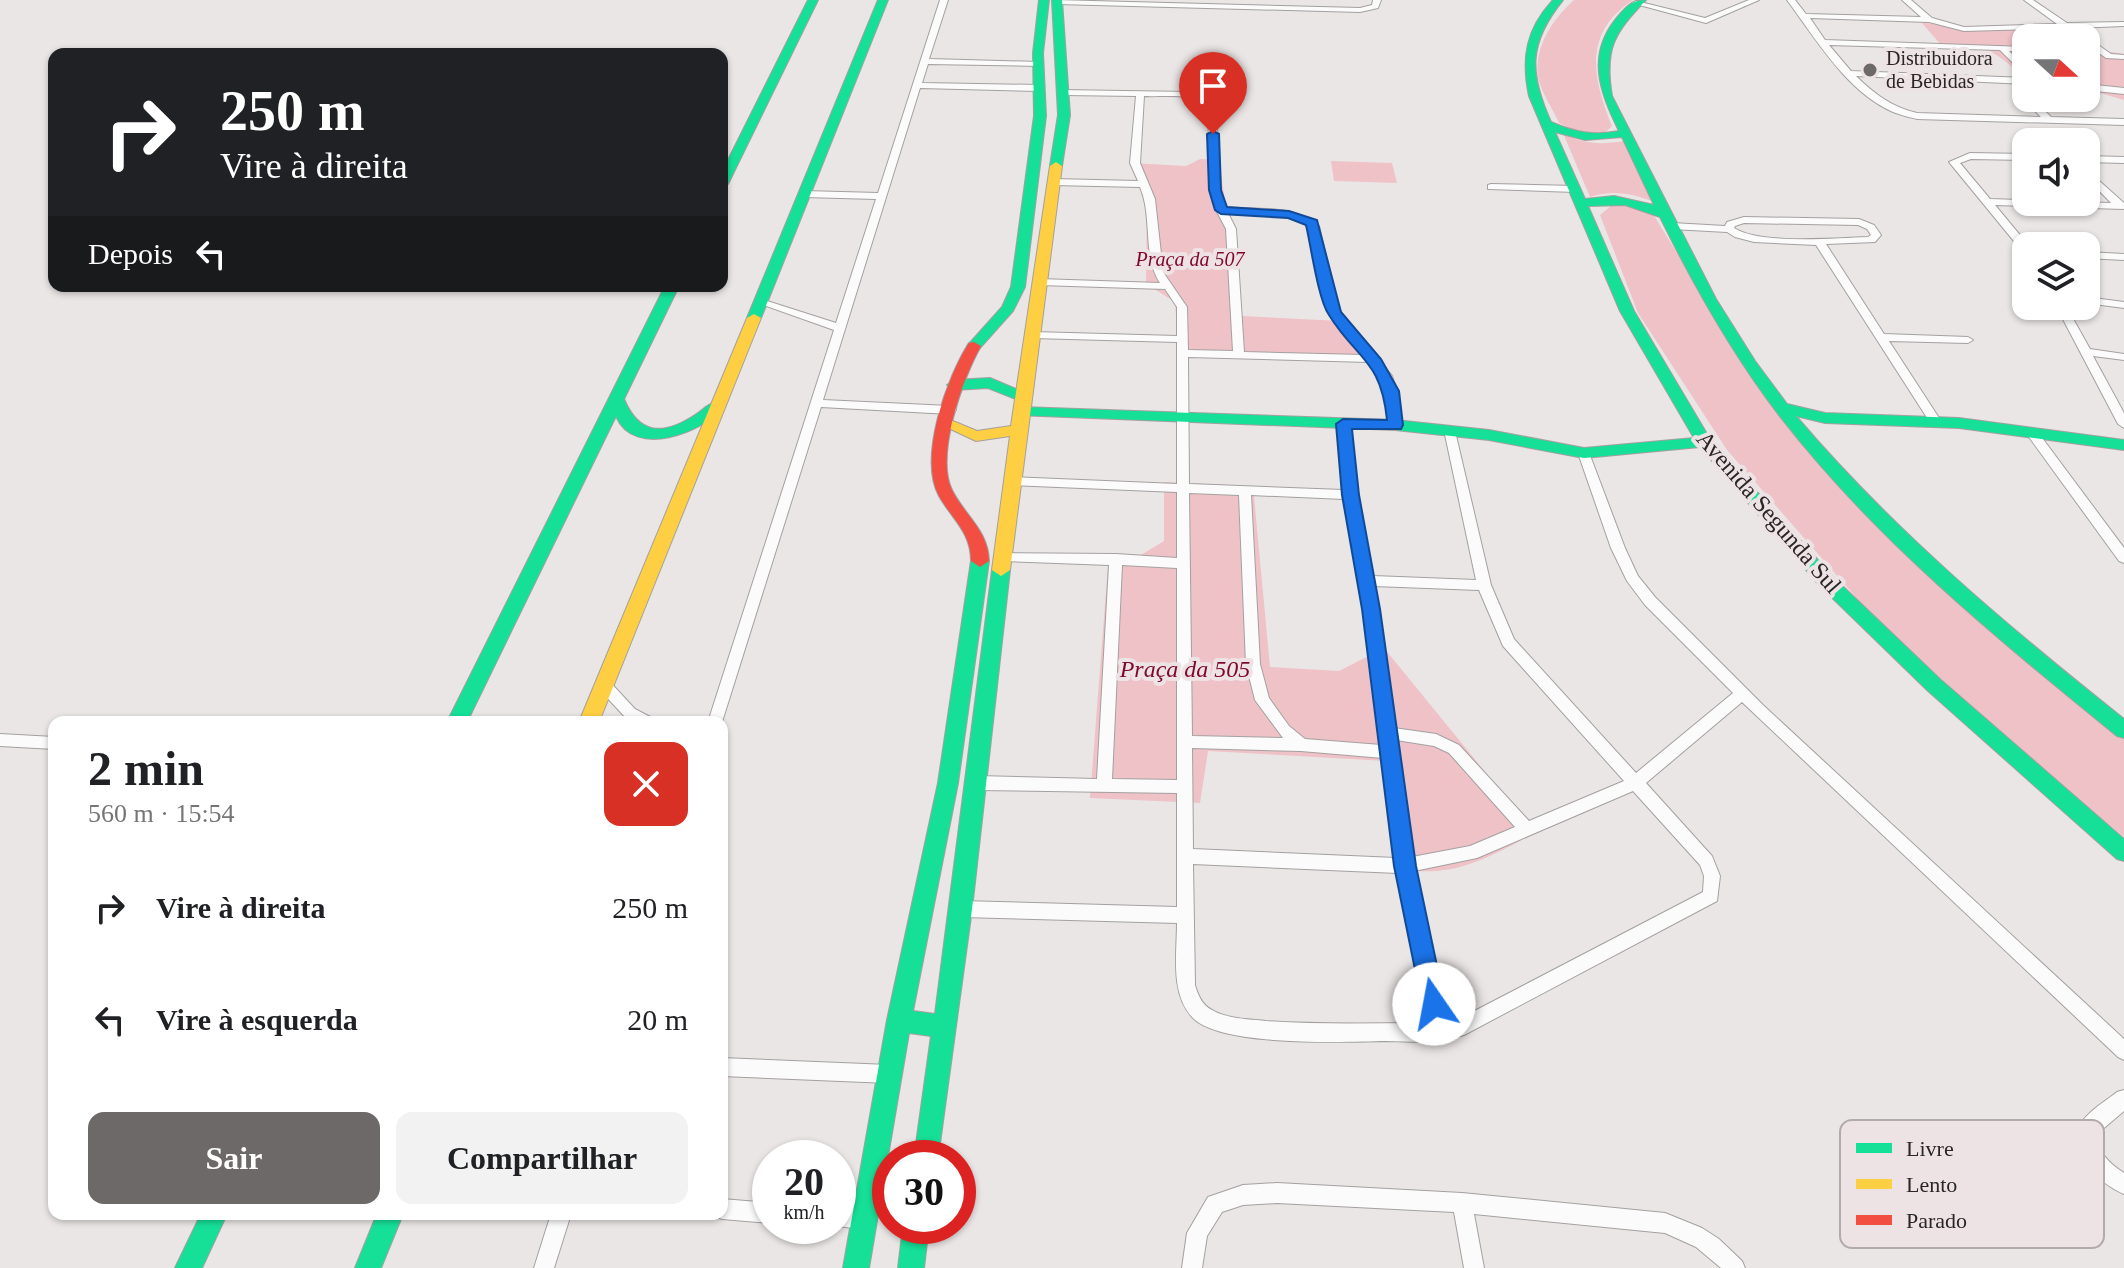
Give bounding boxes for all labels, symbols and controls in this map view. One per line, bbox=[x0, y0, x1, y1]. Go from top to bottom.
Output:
north arrow bbox=[2012, 24, 2100, 112]
map controls bbox=[2012, 24, 2100, 320]
place label: Distribuidora de Bebidas bbox=[1886, 47, 1993, 92]
pin bbox=[1179, 52, 1247, 134]
marker: Distribuidora de Bebidas bbox=[1861, 61, 1879, 79]
icon: arrive bbox=[1191, 64, 1235, 108]
icon: right bbox=[88, 80, 192, 184]
text: 250 m bbox=[220, 80, 365, 142]
button: sound bbox=[2012, 128, 2100, 216]
text: Vire à direita bbox=[220, 146, 408, 186]
icon: left bbox=[189, 232, 233, 276]
button: layers bbox=[2012, 232, 2100, 320]
text: Depois bbox=[88, 237, 173, 270]
park label: Praça da 507 bbox=[1135, 248, 1245, 271]
street label: Avenida Segunda Sul bbox=[1692, 426, 1847, 599]
park label: Praça da 505 bbox=[1119, 656, 1250, 682]
text: 2 min bbox=[88, 742, 204, 795]
button: close bbox=[604, 742, 688, 826]
text: 560 m · 15:54 bbox=[88, 799, 235, 828]
icon: right bbox=[88, 886, 132, 930]
text: Vire à direita bbox=[156, 891, 325, 924]
text: 250 m bbox=[612, 891, 688, 924]
position arrow bbox=[1392, 962, 1476, 1046]
icon: left bbox=[88, 998, 132, 1042]
text: Vire à esquerda bbox=[156, 1003, 358, 1036]
text: 20 m bbox=[627, 1003, 688, 1036]
button: Sair bbox=[88, 1112, 380, 1204]
button: Compartilhar bbox=[396, 1112, 688, 1204]
legend bbox=[1840, 1120, 2104, 1248]
text: Livre bbox=[1906, 1136, 1954, 1161]
speed limit sign: 30 bbox=[872, 1140, 976, 1244]
text: 20 bbox=[784, 1159, 824, 1204]
text: Lento bbox=[1906, 1172, 1957, 1197]
text: km/h bbox=[783, 1201, 825, 1223]
text: Parado bbox=[1906, 1208, 1967, 1233]

